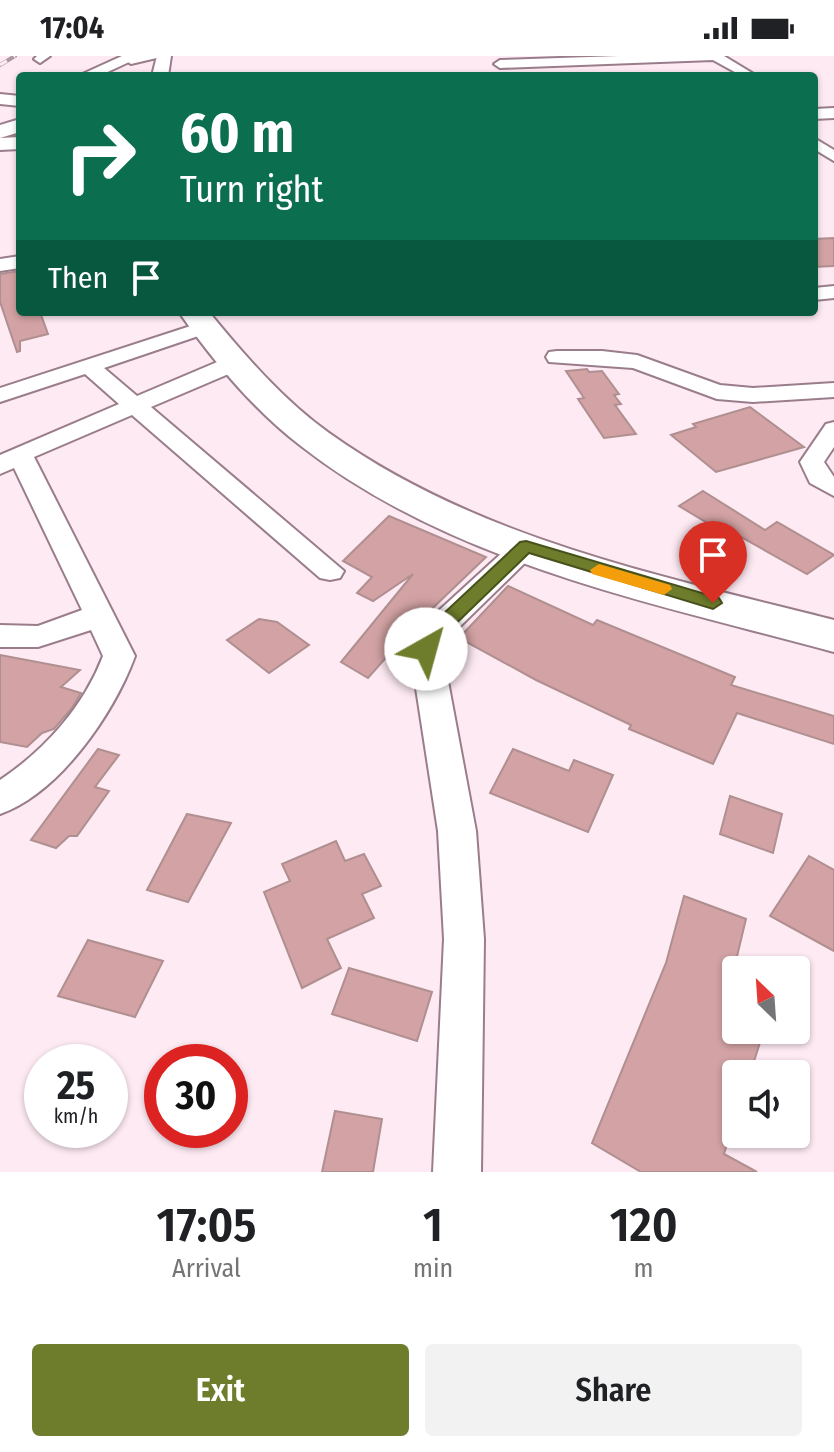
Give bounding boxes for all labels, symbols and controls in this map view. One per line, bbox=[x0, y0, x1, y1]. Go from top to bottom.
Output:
text: 17:04 bbox=[40, 10, 104, 46]
text: 60 m bbox=[180, 100, 294, 167]
icon: right bbox=[48, 104, 152, 208]
text: Turn right bbox=[180, 168, 323, 212]
icon: arrive bbox=[124, 256, 168, 300]
text: Then bbox=[48, 260, 108, 296]
pin bbox=[679, 521, 747, 603]
icon: arrive bbox=[691, 533, 735, 577]
position arrow bbox=[384, 607, 468, 691]
north arrow bbox=[722, 956, 810, 1044]
map controls bbox=[722, 956, 810, 1148]
speed limit sign: 30 bbox=[144, 1044, 248, 1148]
button: sound bbox=[722, 1060, 810, 1148]
text: 25 bbox=[57, 1062, 95, 1110]
text: km/h bbox=[54, 1104, 98, 1128]
text: 17:05 bbox=[156, 1196, 257, 1254]
text: 1 bbox=[423, 1196, 443, 1254]
text: 120 bbox=[610, 1196, 678, 1254]
text: Arrival bbox=[172, 1253, 241, 1284]
text: min bbox=[413, 1253, 453, 1284]
text: m bbox=[634, 1253, 654, 1284]
button: Exit bbox=[32, 1344, 409, 1436]
button: Share bbox=[425, 1344, 802, 1436]

